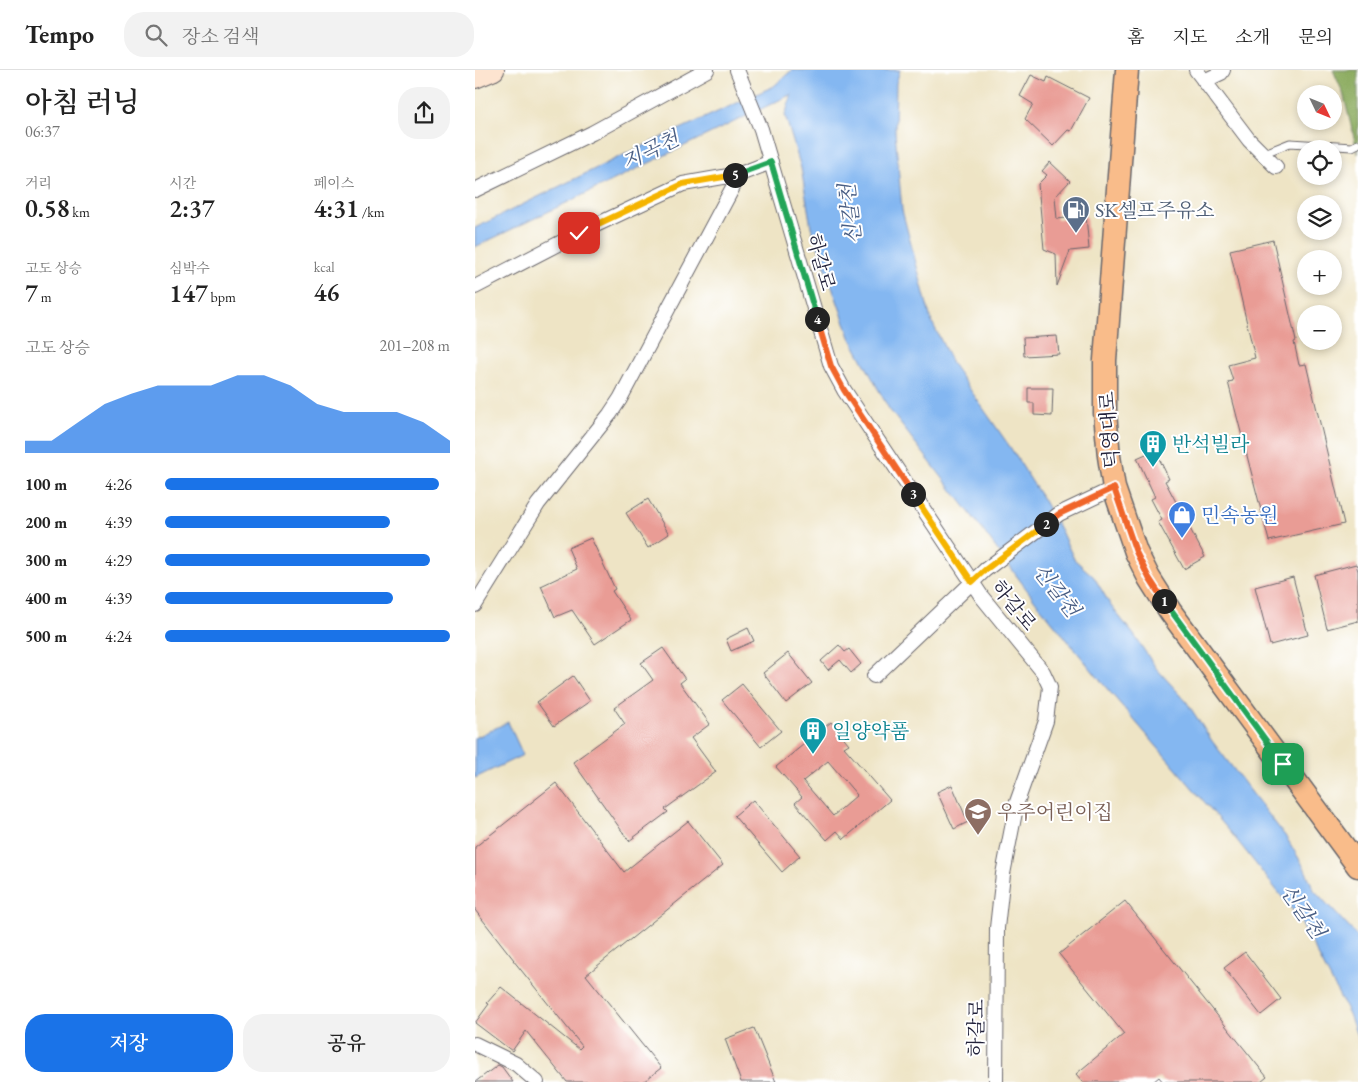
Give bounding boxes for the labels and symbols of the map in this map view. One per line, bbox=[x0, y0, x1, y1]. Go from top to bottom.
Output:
north arrow bbox=[1297, 85, 1343, 130]
water label: 지곡천 bbox=[617, 124, 685, 175]
pin: 5 bbox=[723, 162, 747, 188]
water label: 신갈천 bbox=[833, 180, 867, 246]
fuel station icon: SK셀프주유소 bbox=[1061, 195, 1091, 234]
place label: SK셀프주유소 bbox=[1095, 197, 1215, 223]
pin bbox=[558, 212, 600, 254]
street label: 하갈로 bbox=[801, 231, 841, 293]
pin: 4 bbox=[805, 306, 829, 332]
street label: 덕영대로 bbox=[1093, 391, 1125, 469]
building icon: 반석빌라 bbox=[1138, 429, 1168, 468]
place label: 반석빌라 bbox=[1172, 431, 1250, 457]
pin: 3 bbox=[901, 482, 925, 506]
shop icon: 민속농원 bbox=[1167, 500, 1197, 539]
place label: 민속농원 bbox=[1201, 502, 1278, 528]
pin: 2 bbox=[1033, 512, 1059, 536]
water label: 신갈천 bbox=[1028, 558, 1087, 624]
street label: 하갈로 bbox=[986, 574, 1042, 636]
pin: 1 bbox=[1151, 588, 1177, 614]
building icon: 일양약품 bbox=[798, 716, 828, 755]
place label: 일양약품 bbox=[832, 718, 909, 744]
pin bbox=[1262, 743, 1304, 785]
school or university icon: 우주어린이집 bbox=[963, 797, 993, 836]
place label: 우주어린이집 bbox=[997, 799, 1113, 825]
water label: 신갈천 bbox=[1274, 878, 1332, 945]
street label: 하갈로 bbox=[962, 999, 990, 1057]

